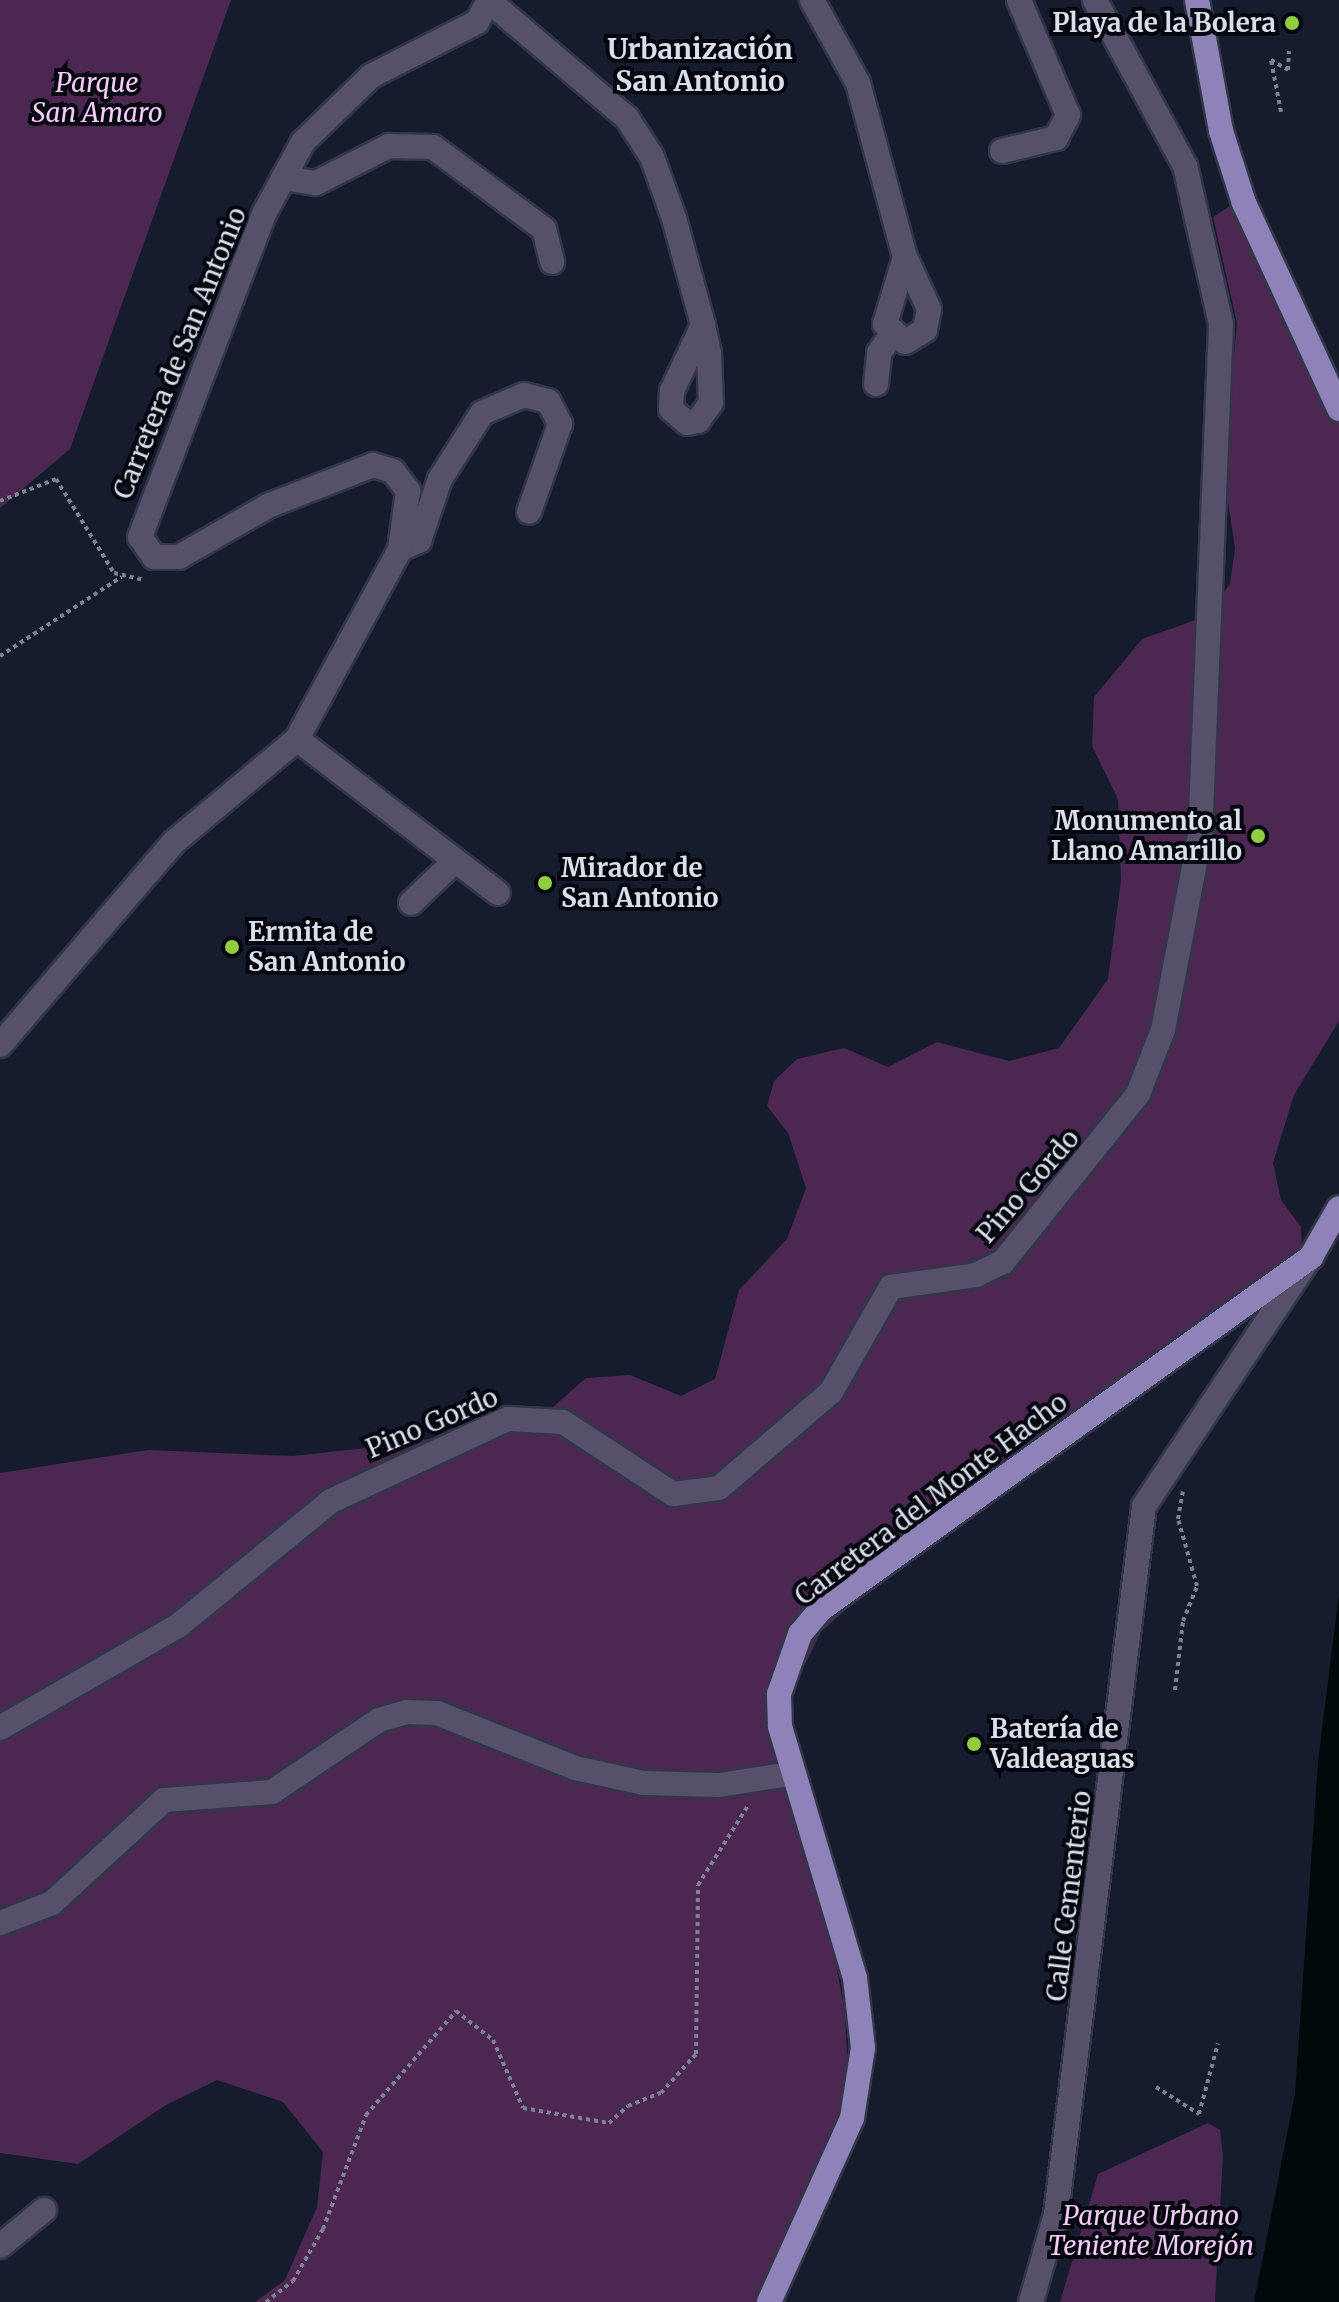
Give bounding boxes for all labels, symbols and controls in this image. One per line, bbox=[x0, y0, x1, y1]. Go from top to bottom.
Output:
place label: Playa de la Bolera bbox=[1052, 7, 1276, 39]
marker: Playa de la Bolera bbox=[1283, 14, 1301, 32]
district label: Urbanización San Antonio bbox=[607, 32, 793, 98]
park label: Parque San Amaro bbox=[32, 67, 162, 128]
street label: Carretera de San Antonio bbox=[107, 203, 253, 503]
place label: Monumento al Llano Amarillo bbox=[1051, 805, 1242, 866]
marker: Monumento al Llano Amarillo bbox=[1249, 827, 1267, 845]
place label: Mirador de San Antonio bbox=[561, 852, 719, 914]
marker: Mirador de San Antonio bbox=[536, 874, 554, 892]
place label: Ermita de San Antonio bbox=[248, 916, 406, 978]
marker: Ermita de San Antonio bbox=[223, 938, 241, 956]
street label: Pino Gordo bbox=[970, 1123, 1086, 1249]
street label: Pino Gordo bbox=[361, 1381, 503, 1465]
street label: Carretera del Monte Hacho bbox=[789, 1386, 1073, 1612]
place label: Batería de Valdeaguas bbox=[990, 1713, 1135, 1774]
marker: Batería de Valdeaguas bbox=[965, 1735, 983, 1753]
street label: Calle Cementerio bbox=[1041, 1789, 1097, 2003]
park label: Parque Urbano Teniente Morejón bbox=[1048, 2200, 1254, 2262]

